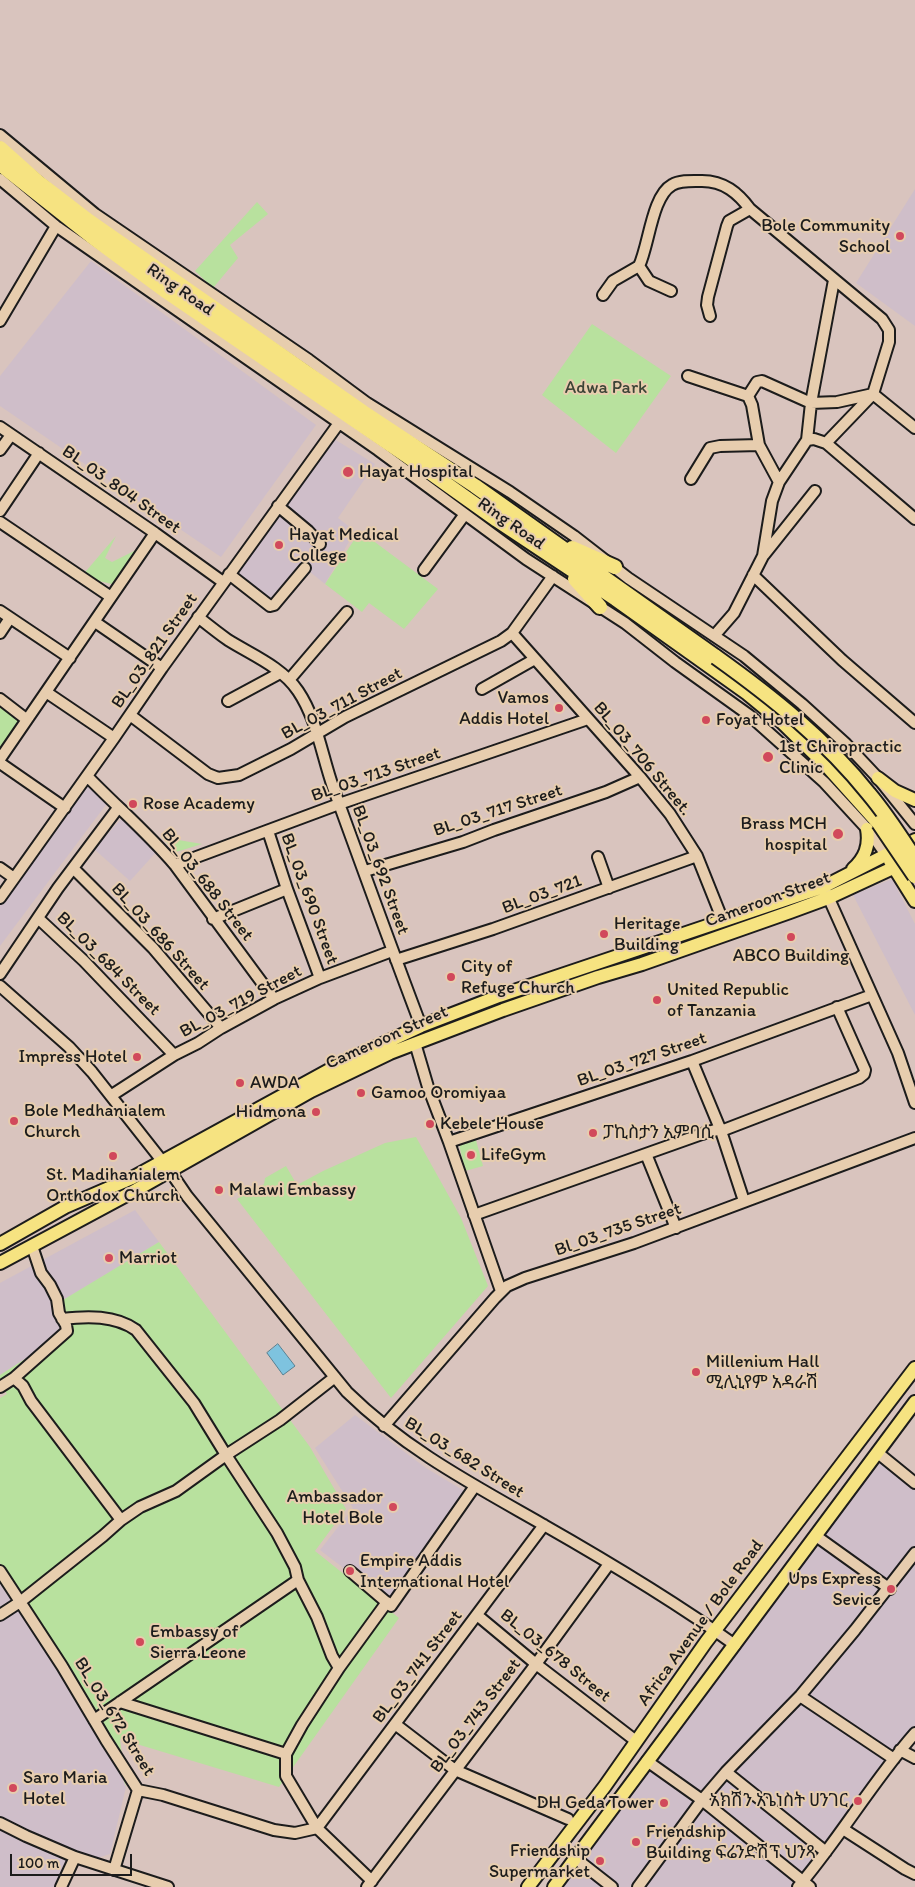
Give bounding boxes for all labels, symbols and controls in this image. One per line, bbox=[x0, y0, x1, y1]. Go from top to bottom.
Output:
place label: Bole Community School bbox=[761, 215, 890, 258]
marker: Bole Community School bbox=[894, 230, 906, 242]
street label: Ring Road bbox=[142, 259, 218, 321]
park label: Adwa Park bbox=[565, 377, 647, 399]
street label: BL_03_804 Street bbox=[58, 441, 184, 539]
place label: Hayat Hospital bbox=[359, 461, 473, 483]
marker: Hayat Hospital bbox=[341, 465, 355, 479]
street label: Ring Road bbox=[473, 493, 549, 555]
place label: Hayat Medical College bbox=[289, 524, 399, 566]
marker: Hayat Medical College bbox=[273, 539, 285, 551]
street label: BL_03_821 Street bbox=[107, 589, 203, 713]
street label: BL_03_711 Street bbox=[278, 663, 406, 745]
place label: Vamos Addis Hotel bbox=[459, 687, 549, 730]
street label: BL_03_706 Street. bbox=[588, 698, 696, 820]
marker: Vamos Addis Hotel bbox=[553, 702, 565, 714]
place label: Foyat Hotel bbox=[716, 709, 804, 731]
marker: Foyat Hotel bbox=[700, 714, 712, 726]
place label: 1st Chiropractic Clinic bbox=[779, 736, 902, 779]
street label: BL_03_713 Street bbox=[309, 743, 443, 807]
marker: 1st Chiropractic Clinic bbox=[761, 750, 775, 764]
street label: BL_03_717 Street bbox=[431, 780, 565, 842]
place label: Rose Academy bbox=[143, 793, 255, 815]
marker: Rose Academy bbox=[127, 798, 139, 810]
street label: BL_03_692 Street bbox=[347, 802, 413, 938]
place label: Brass MCH hospital bbox=[741, 813, 827, 856]
street label: BL_03_688 Street bbox=[156, 824, 258, 946]
marker: Brass MCH hospital bbox=[831, 827, 845, 841]
street label: BL_03_690 Street bbox=[275, 830, 343, 968]
street label: Cameroon Street bbox=[702, 867, 834, 933]
street label: BL_03_721 bbox=[499, 871, 585, 919]
street label: BL_03_686 Street bbox=[106, 879, 214, 995]
street label: BL_03_684 Street bbox=[51, 907, 165, 1021]
place label: Heritage Building bbox=[614, 913, 681, 956]
marker: Heritage Building bbox=[598, 928, 610, 940]
marker: ABCO Building bbox=[785, 931, 797, 943]
place label: ABCO Building bbox=[733, 945, 849, 967]
place label: City of Refuge Church bbox=[461, 956, 575, 999]
street label: BL_03_719 Street bbox=[176, 961, 306, 1043]
marker: City of Refuge Church bbox=[445, 971, 457, 983]
place label: United Republic of Tanzania bbox=[667, 979, 789, 1022]
marker: United Republic of Tanzania bbox=[651, 994, 663, 1006]
street label: Cameroon Street bbox=[322, 1001, 452, 1075]
street label: BL_03_727 Street bbox=[574, 1028, 710, 1092]
place label: Impress Hotel bbox=[18, 1046, 127, 1068]
marker: Impress Hotel bbox=[131, 1051, 143, 1063]
place label: AWDA bbox=[250, 1072, 300, 1094]
marker: AWDA bbox=[234, 1077, 246, 1089]
place label: Gamoo Oromiyaa bbox=[371, 1082, 506, 1104]
marker: Gamoo Oromiyaa bbox=[355, 1087, 367, 1099]
place label: Bole Medhanialem Church bbox=[24, 1100, 166, 1142]
place label: Hidmona bbox=[236, 1101, 306, 1123]
marker: Hidmona bbox=[310, 1106, 322, 1118]
place label: Kebele House bbox=[440, 1113, 544, 1135]
marker: Bole Medhanialem Church bbox=[8, 1115, 20, 1127]
marker: Kebele House bbox=[424, 1118, 436, 1130]
place label: ፓኪስታን ኢምባሲ bbox=[603, 1122, 714, 1144]
marker: ፓኪስታን ኢምባሲ bbox=[587, 1127, 599, 1139]
place label: LifeGym bbox=[481, 1144, 546, 1166]
marker: LifeGym bbox=[465, 1149, 477, 1161]
marker: St. Madihanialem Orthodox Church bbox=[107, 1150, 119, 1162]
place label: St. Madihanialem Orthodox Church bbox=[46, 1164, 180, 1206]
place label: Malawi Embassy bbox=[229, 1179, 356, 1201]
marker: Malawi Embassy bbox=[213, 1184, 225, 1196]
street label: Bl_03_735 Street bbox=[552, 1198, 684, 1262]
place label: Marriot bbox=[119, 1247, 177, 1269]
marker: Marriot bbox=[103, 1252, 115, 1264]
place label: Millenium Hall ሚሊኒየም አዳራሽ bbox=[706, 1351, 819, 1394]
marker: Millenium Hall ሚሊኒየም አዳራሽ bbox=[690, 1366, 702, 1378]
street label: BL_03_682 Street bbox=[400, 1413, 528, 1503]
place label: Ambassador Hotel Bole bbox=[287, 1486, 383, 1528]
marker: Ambassador Hotel Bole bbox=[387, 1501, 399, 1513]
street label: Africa Avenue / Bole Road bbox=[633, 1536, 769, 1710]
place label: Empire Addis International Hotel bbox=[360, 1550, 509, 1592]
marker: Empire Addis International Hotel bbox=[344, 1565, 356, 1577]
place label: Ups Express Sevice bbox=[788, 1568, 881, 1610]
marker: Ups Express Sevice bbox=[885, 1583, 897, 1595]
street label: BL_03_678 Street bbox=[495, 1605, 615, 1707]
street label: BL_03_741 Street bbox=[368, 1606, 468, 1728]
place label: Embassy of Sierra Leone bbox=[150, 1621, 246, 1664]
marker: Embassy of Sierra Leone bbox=[134, 1636, 146, 1648]
street label: BL_03_672 Street bbox=[69, 1654, 159, 1780]
street label: BL_03_743 Street bbox=[426, 1655, 526, 1777]
place label: Saro Maria Hotel bbox=[23, 1767, 107, 1810]
marker: Saro Maria Hotel bbox=[7, 1782, 19, 1794]
place label: አክሽን አጌነስት ሀንገር bbox=[710, 1790, 848, 1812]
place label: DH Geda Tower bbox=[537, 1792, 654, 1814]
marker: አክሽን አጌነስት ሀንገር bbox=[852, 1795, 864, 1807]
marker: DH Geda Tower bbox=[658, 1797, 670, 1809]
place label: Friendship Building ፍሬንድሽፕ ህንጻ bbox=[646, 1821, 815, 1864]
marker: Friendship Building ፍሬንድሽፕ ህንጻ bbox=[630, 1836, 642, 1848]
place label: Friendship Supermarket bbox=[489, 1840, 590, 1882]
scale bar bbox=[12, 1844, 135, 1876]
text: 100 m bbox=[18, 1854, 59, 1872]
marker: Friendship Supermarket bbox=[594, 1855, 606, 1867]

